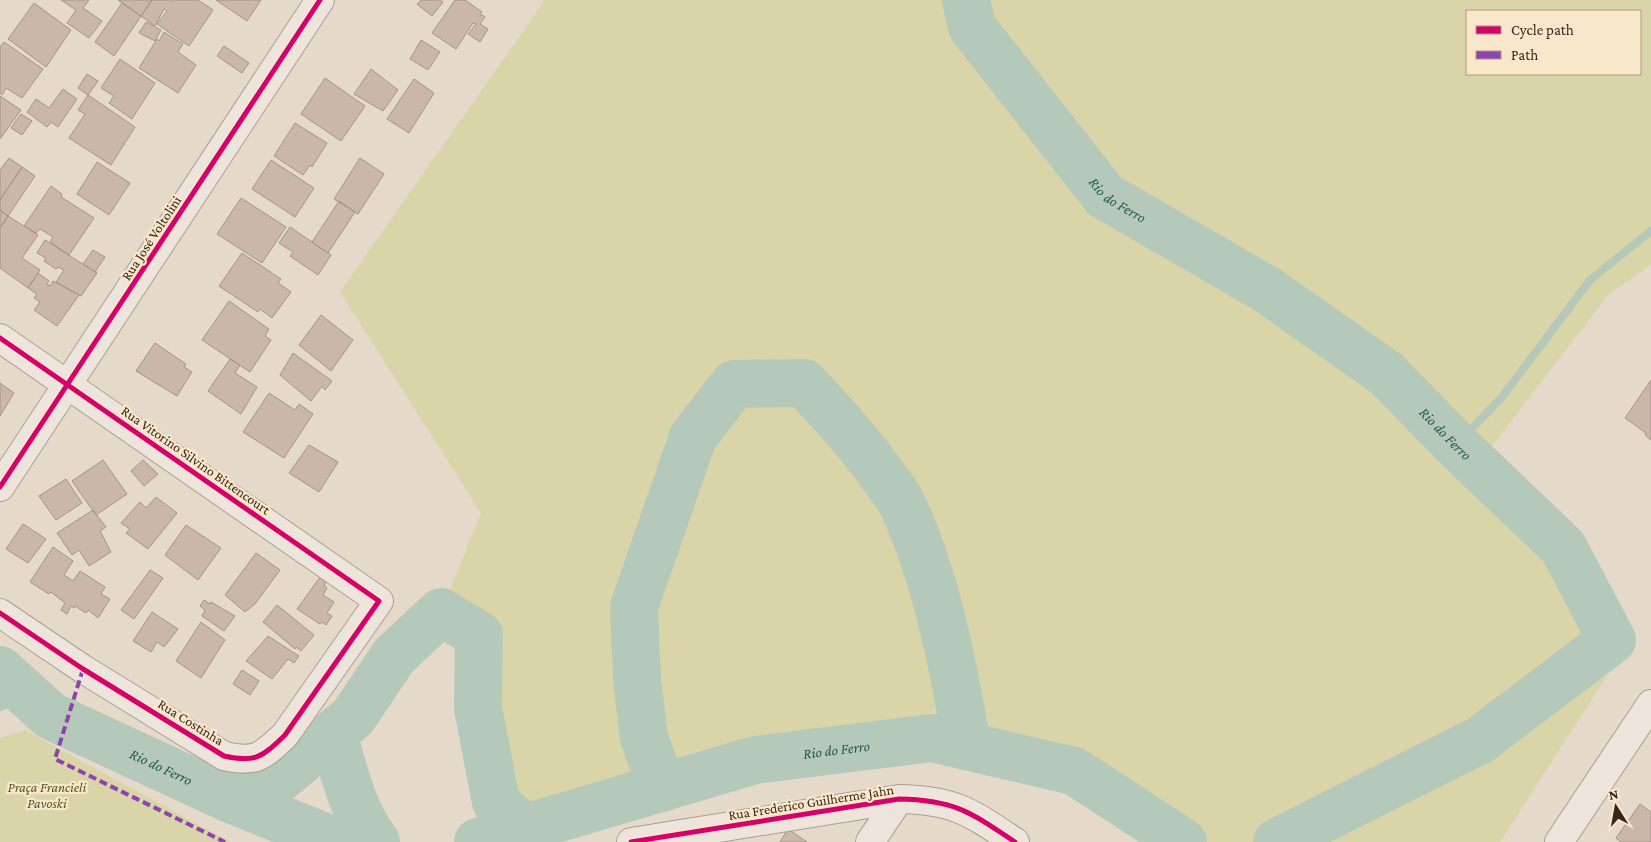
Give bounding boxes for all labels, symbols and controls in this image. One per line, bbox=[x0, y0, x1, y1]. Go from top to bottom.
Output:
legend bbox=[1466, 10, 1641, 75]
text: Cycle path bbox=[1511, 22, 1574, 39]
text: Path bbox=[1511, 47, 1538, 63]
water label: Rio do Ferro bbox=[1086, 174, 1149, 226]
street label: Rua José Voltolini bbox=[118, 192, 184, 283]
street label: Rua Vitorino Silvino Bittencourt bbox=[119, 402, 274, 518]
water label: Rio do Ferro bbox=[1416, 404, 1475, 463]
street label: Rua Costinha bbox=[155, 695, 227, 749]
water label: Rio do Ferro bbox=[802, 738, 871, 762]
water label: Rio do Ferro bbox=[127, 746, 195, 788]
park label: Praça Francieli Pavoski bbox=[8, 779, 87, 811]
street label: Rua Frederico Guilherme Jahn bbox=[727, 781, 895, 823]
north arrow bbox=[1591, 782, 1641, 832]
text: N bbox=[1607, 785, 1620, 803]

